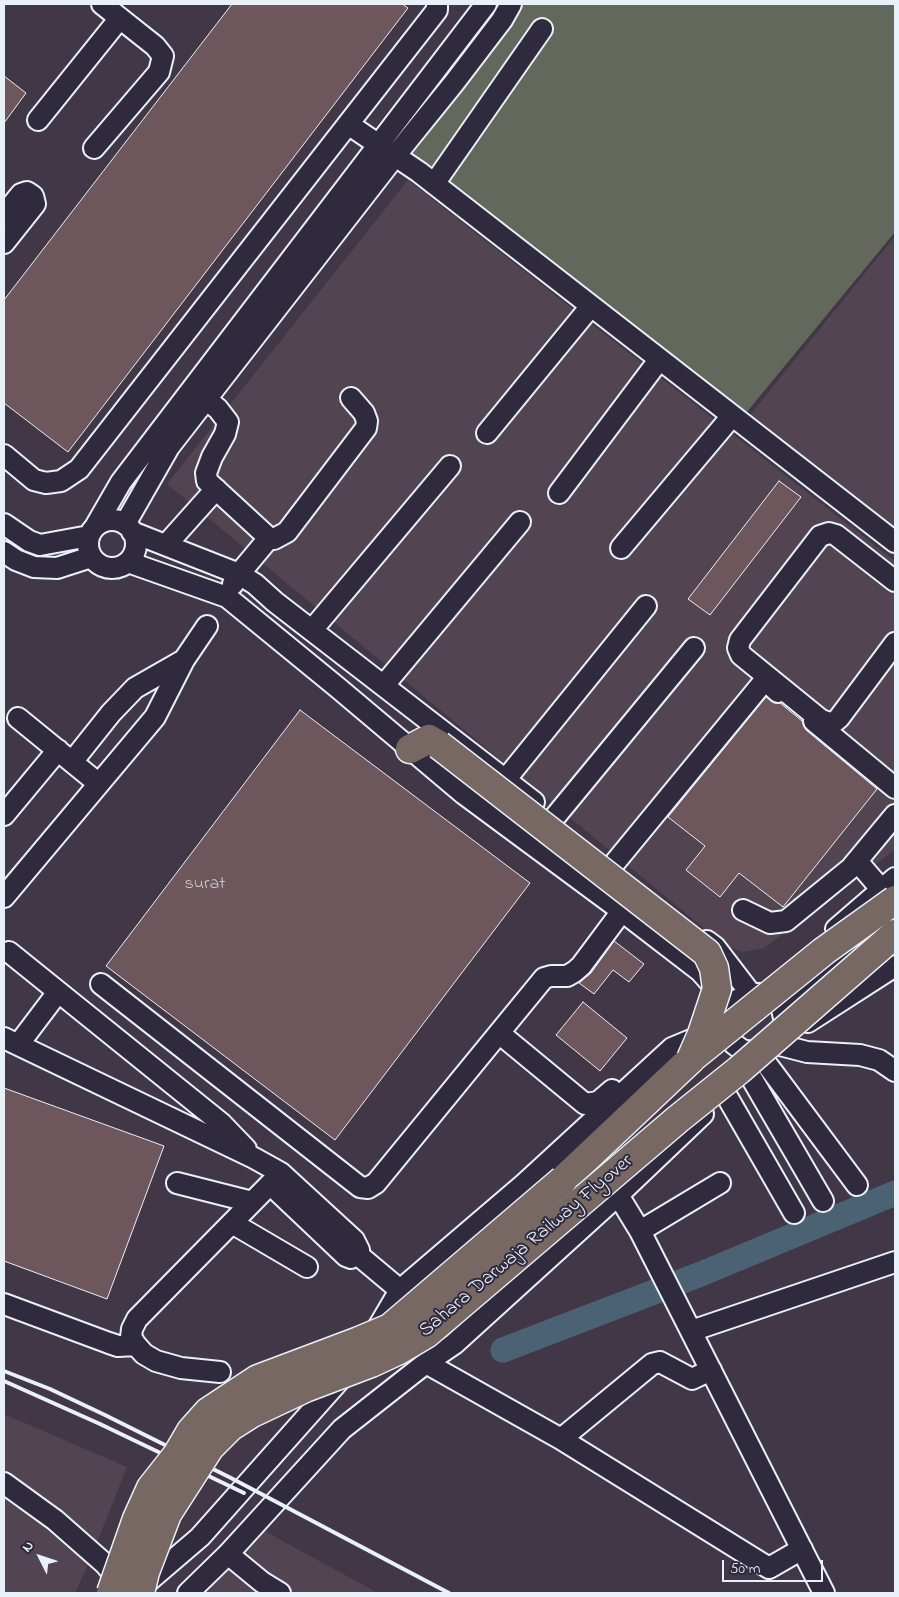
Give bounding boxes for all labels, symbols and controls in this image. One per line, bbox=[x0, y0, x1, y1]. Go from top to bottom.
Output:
house number: surat bbox=[185, 874, 225, 896]
street label: Sahara Darwaja Railway Flyover bbox=[415, 1150, 639, 1344]
north arrow bbox=[15, 1532, 65, 1582]
text: N bbox=[17, 1536, 39, 1557]
scale bar bbox=[724, 1550, 825, 1582]
text: 50 m bbox=[730, 1558, 760, 1580]

